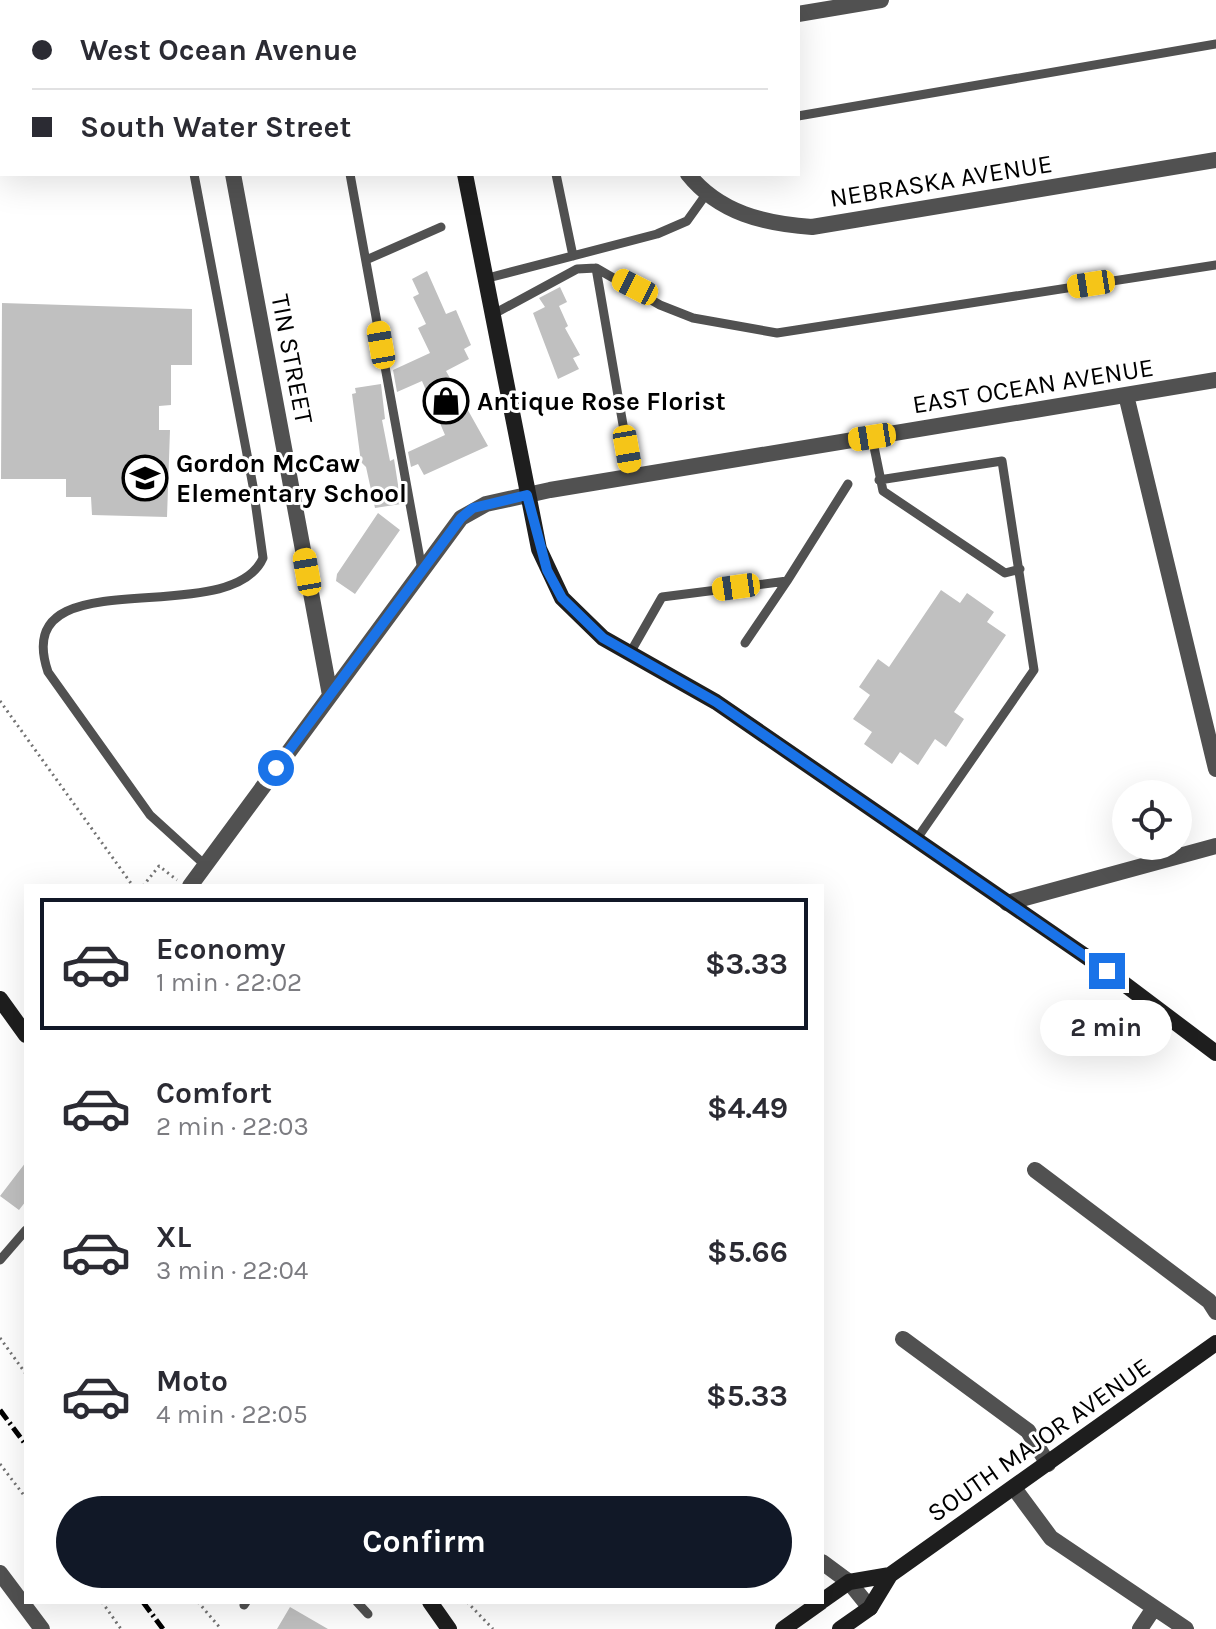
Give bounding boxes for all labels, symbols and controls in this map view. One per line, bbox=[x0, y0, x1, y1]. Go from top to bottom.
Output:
text: West Ocean Avenue bbox=[80, 32, 357, 68]
text: South Water Street bbox=[80, 109, 351, 145]
street label: NEBRASKA AVENUE bbox=[828, 148, 1054, 214]
car bbox=[608, 265, 662, 309]
car bbox=[1065, 268, 1117, 300]
street label: TIN STREET bbox=[264, 292, 320, 426]
car bbox=[365, 319, 397, 371]
street label: EAST OCEAN AVENUE bbox=[910, 352, 1156, 420]
shop icon: Antique Rose Florist bbox=[422, 377, 470, 425]
place label: Antique Rose Florist bbox=[477, 386, 726, 417]
car bbox=[846, 421, 898, 453]
car bbox=[611, 423, 643, 475]
place label: Gordon McCaw Elementary School bbox=[176, 448, 407, 509]
school or university icon: Gordon McCaw Elementary School bbox=[121, 454, 169, 502]
car bbox=[291, 546, 323, 598]
car bbox=[711, 572, 761, 602]
route start bbox=[258, 750, 294, 786]
map controls bbox=[1112, 780, 1192, 860]
button: locate bbox=[1112, 780, 1192, 860]
icon: car bbox=[60, 928, 132, 1000]
text: Economy bbox=[156, 931, 286, 967]
text: $3.33 bbox=[705, 946, 788, 982]
route end bbox=[1089, 953, 1125, 989]
text: 1 min · 22:02 bbox=[156, 967, 302, 998]
callout: 2 min bbox=[1041, 999, 1173, 1055]
text: 2 min bbox=[1070, 1012, 1142, 1043]
icon: car bbox=[60, 1072, 132, 1144]
text: Comfort bbox=[156, 1075, 272, 1111]
text: $4.49 bbox=[707, 1090, 788, 1126]
text: 2 min · 22:03 bbox=[156, 1111, 309, 1142]
icon: car bbox=[60, 1216, 132, 1288]
text: XL bbox=[156, 1219, 191, 1255]
text: $5.66 bbox=[707, 1234, 788, 1270]
text: 3 min · 22:04 bbox=[156, 1255, 308, 1286]
street label: SOUTH MAJOR AVENUE bbox=[921, 1351, 1157, 1529]
icon: car bbox=[60, 1360, 132, 1432]
text: Moto bbox=[156, 1363, 228, 1399]
text: $5.33 bbox=[706, 1378, 788, 1414]
text: 4 min · 22:05 bbox=[156, 1399, 308, 1430]
button: Confirm bbox=[56, 1496, 792, 1588]

